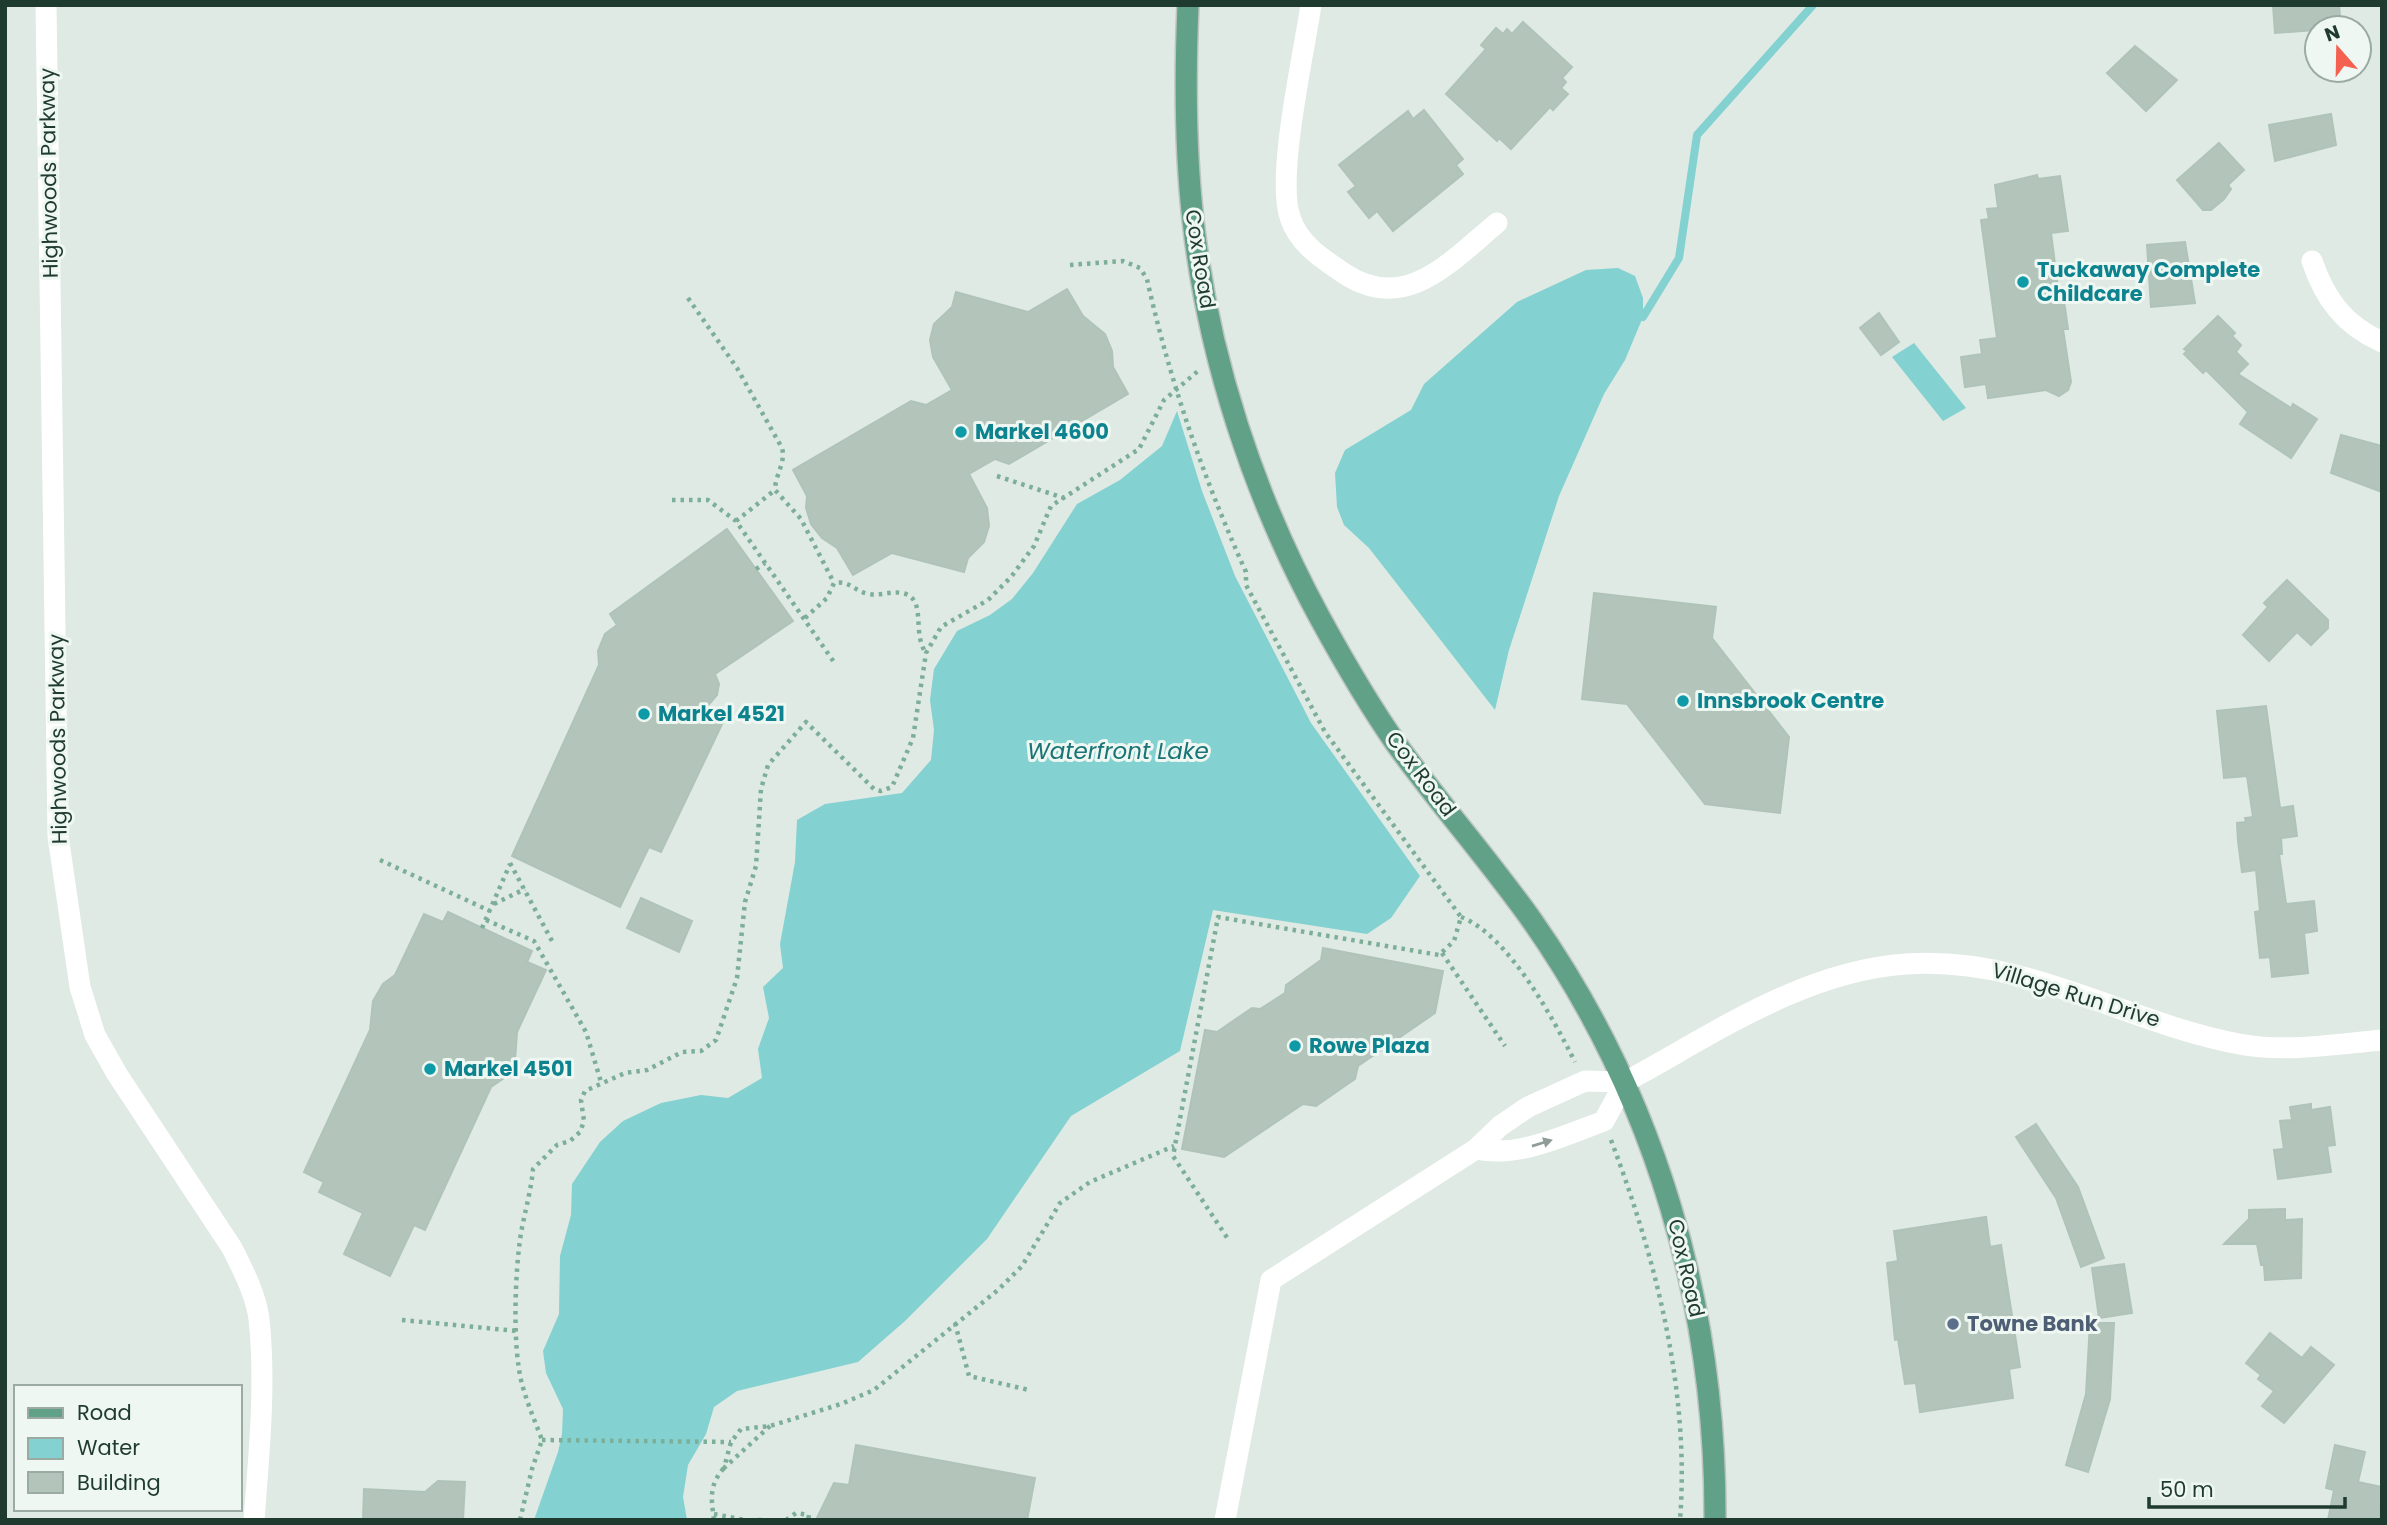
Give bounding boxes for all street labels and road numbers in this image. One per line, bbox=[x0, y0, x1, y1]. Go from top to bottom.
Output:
street label: Highwoods Parkway bbox=[32, 67, 65, 278]
street label: Cox Road bbox=[1178, 207, 1223, 311]
street label: Highwoods Parkway bbox=[41, 633, 74, 844]
street label: Cox Road bbox=[1380, 725, 1463, 822]
street label: Village Run Drive bbox=[1988, 955, 2164, 1034]
street label: Cox Road bbox=[1661, 1216, 1712, 1320]

